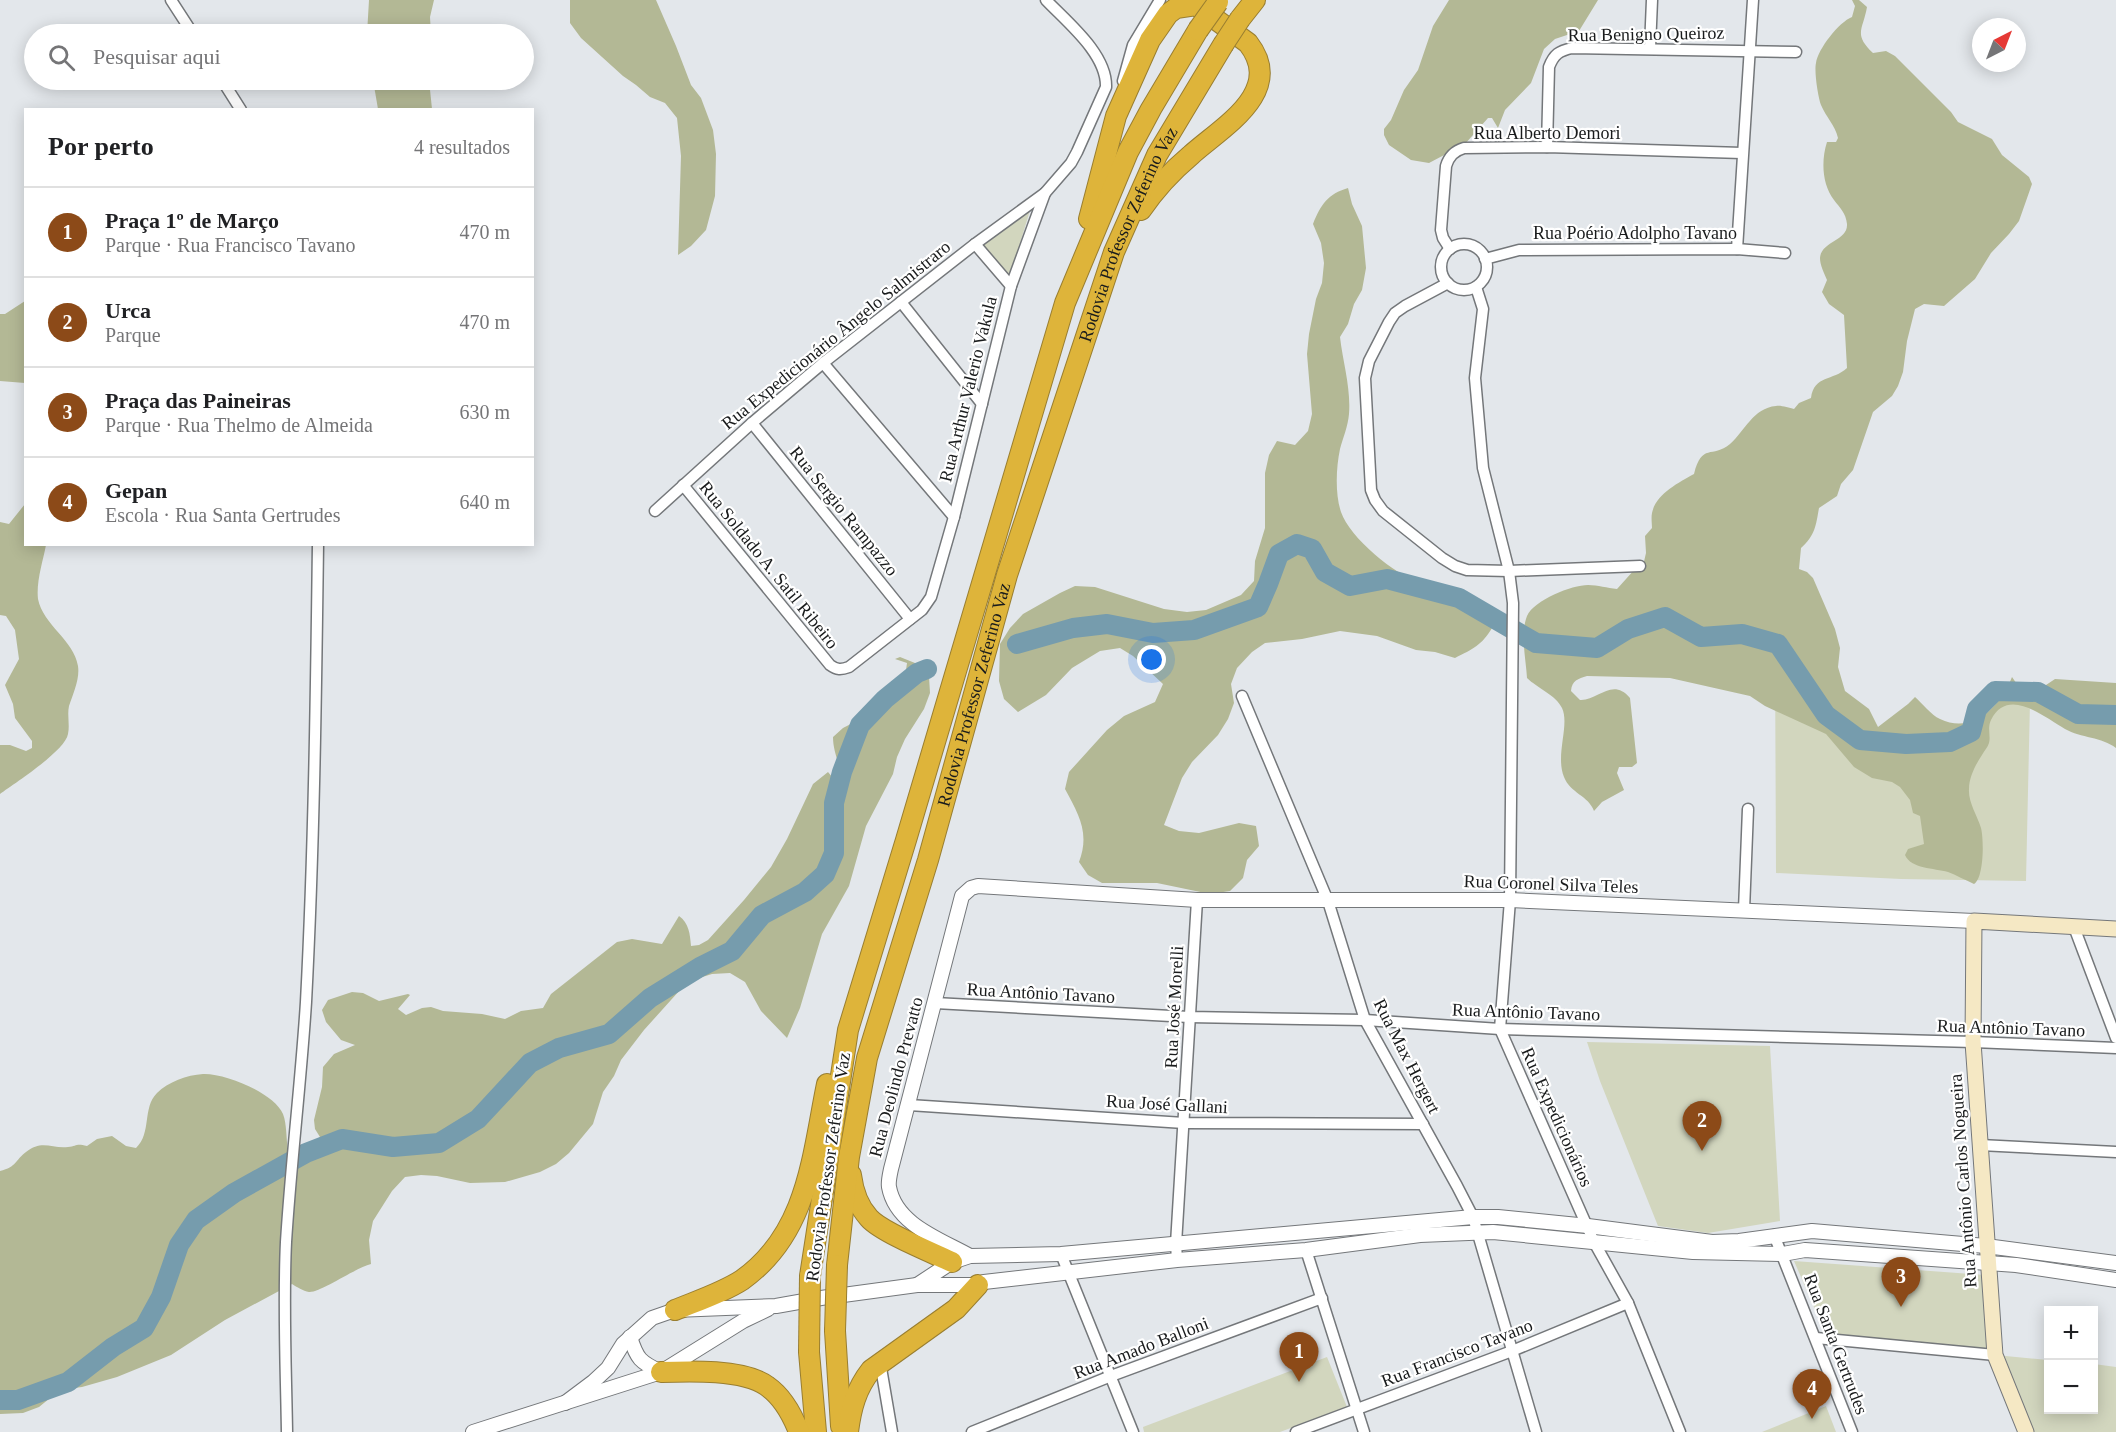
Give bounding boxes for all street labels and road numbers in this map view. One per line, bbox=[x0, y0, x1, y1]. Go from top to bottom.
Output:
street label: Rua Benigno Queiroz bbox=[1567, 23, 1725, 45]
street label: Rodovia Professor Zeferino Vaz bbox=[1075, 123, 1182, 344]
street label: Rua Alberto Demori bbox=[1474, 123, 1620, 143]
street label: Rua Poério Adolpho Tavano bbox=[1533, 223, 1737, 243]
street label: Rua Expedicionário Ângelo Salmistraro bbox=[717, 236, 954, 434]
street label: Rua Arthur Valerio Vakula bbox=[935, 294, 1001, 484]
street label: Rua Sergio Rampazzo bbox=[786, 442, 902, 580]
street label: Rua Soldado A. Satil Ribeiro bbox=[695, 477, 843, 653]
street label: Rodovia Professor Zeferino Vaz bbox=[933, 581, 1014, 809]
street label: Rua Coronel Silva Teles bbox=[1463, 871, 1639, 897]
street label: Rua José Morelli bbox=[1161, 945, 1187, 1069]
street label: Rua Antônio Tavano bbox=[966, 979, 1116, 1007]
street label: Rua Deolindo Prevatto bbox=[865, 995, 927, 1159]
street label: Rua Max Hergert bbox=[1370, 995, 1444, 1117]
street label: Rua Antônio Tavano bbox=[1451, 999, 1601, 1025]
street label: Rua Antônio Tavano bbox=[1936, 1015, 2086, 1041]
street label: Rua Expedicionários bbox=[1517, 1044, 1597, 1190]
street label: Rodovia Professor Zeferino Vaz bbox=[802, 1051, 854, 1283]
street label: Rua Antônio Carlos Nogueira bbox=[1946, 1073, 1980, 1289]
street label: Rua José Gallani bbox=[1106, 1091, 1228, 1117]
street label: Rua Santa Gertrudes bbox=[1800, 1271, 1872, 1417]
street label: Rua Amado Balloni bbox=[1071, 1313, 1211, 1383]
street label: Rua Francisco Tavano bbox=[1379, 1315, 1535, 1391]

